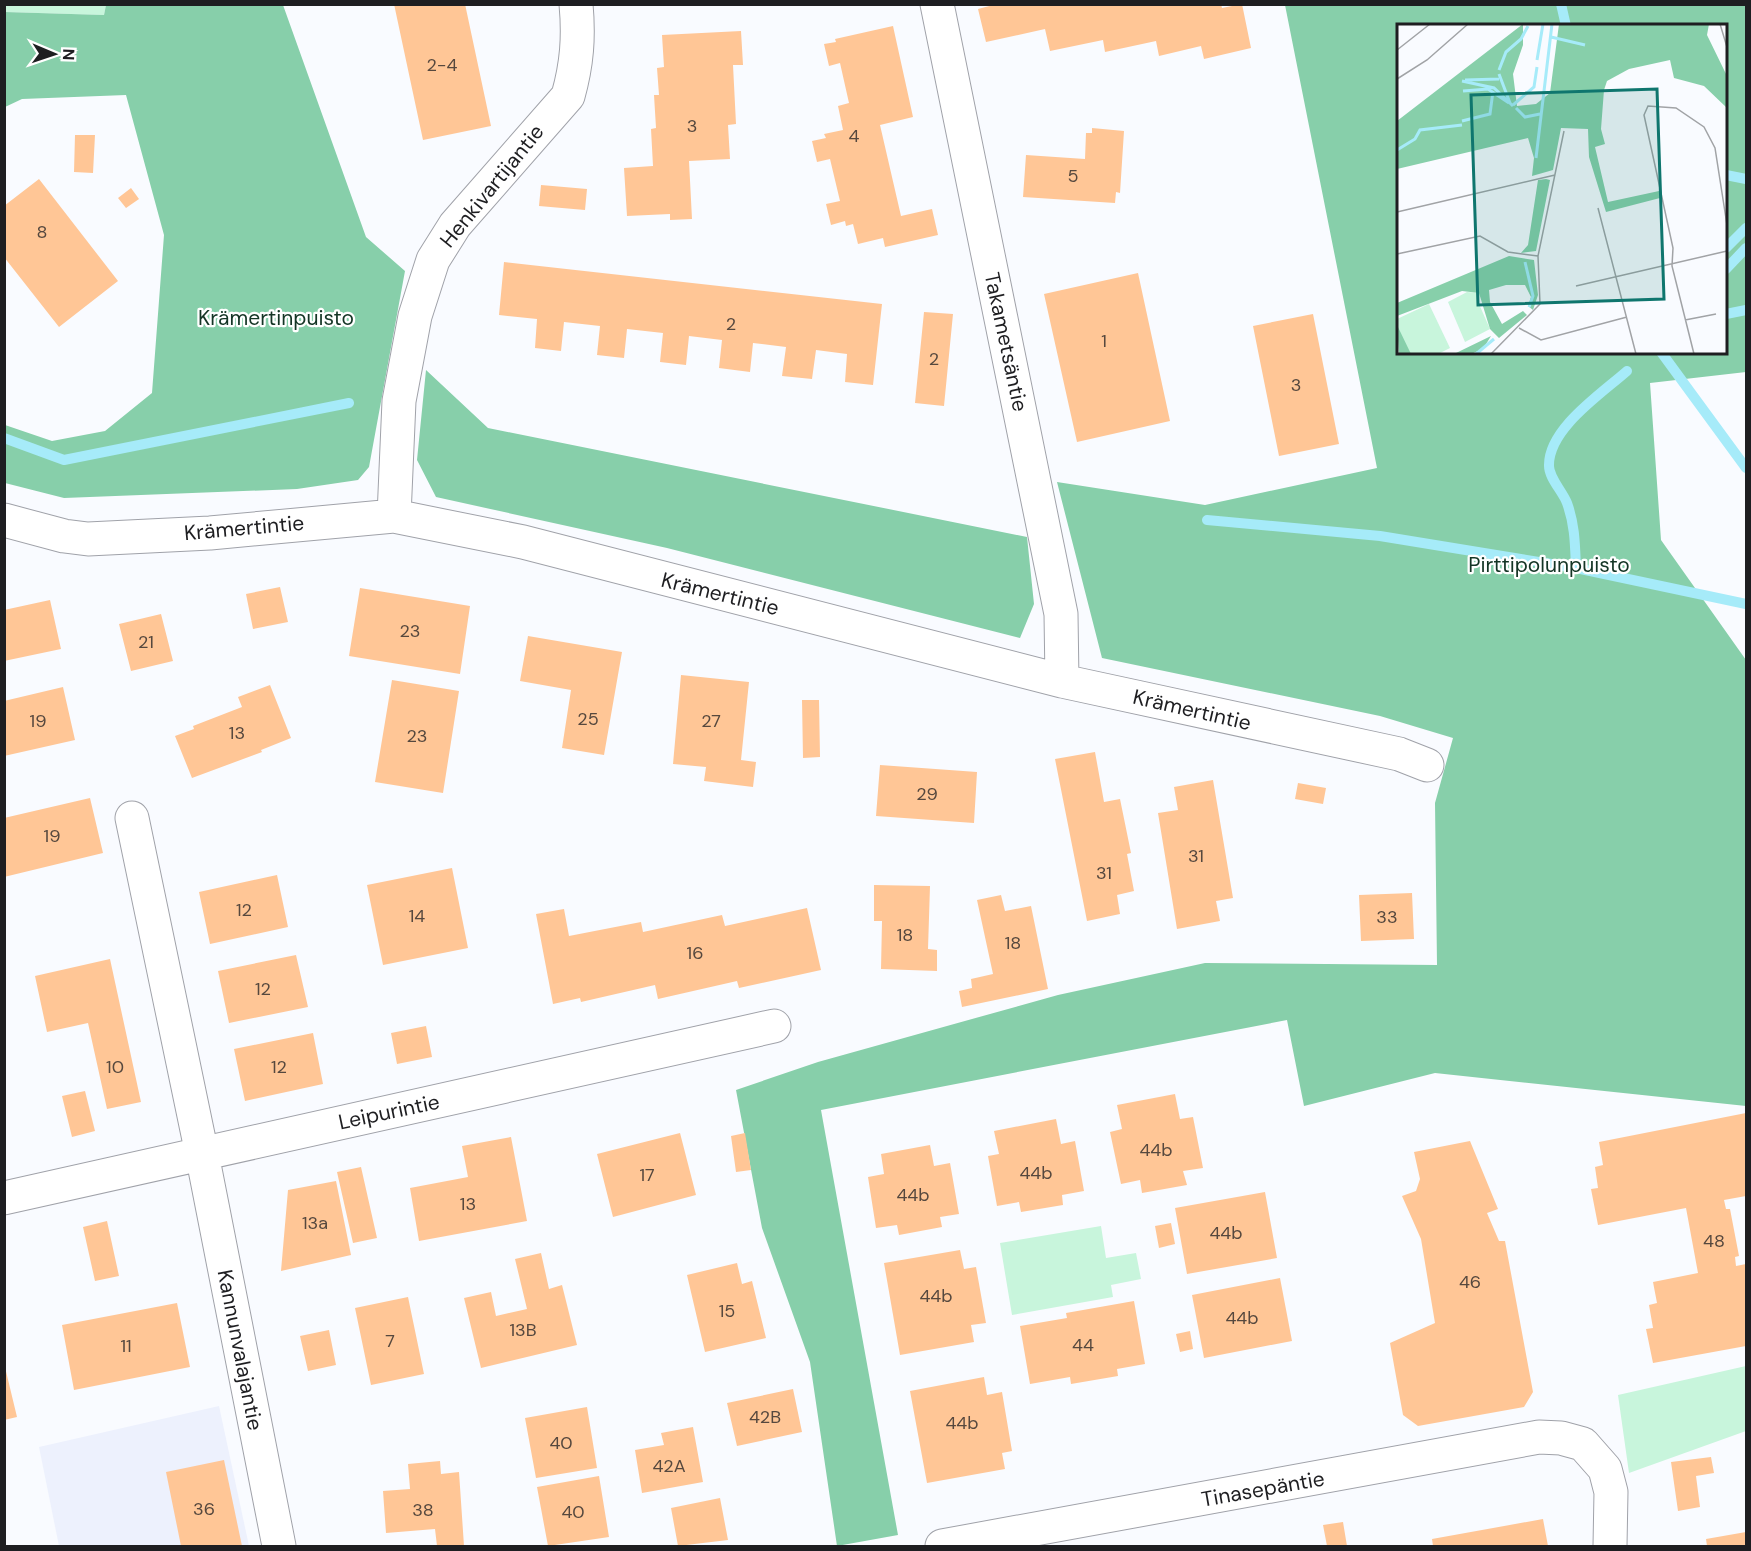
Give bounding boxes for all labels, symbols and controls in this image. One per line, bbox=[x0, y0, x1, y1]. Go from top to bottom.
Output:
north arrow bbox=[24, 24, 84, 84]
inset map bbox=[1397, 24, 1727, 354]
text: N bbox=[58, 48, 79, 61]
house number: 2-4 bbox=[426, 53, 458, 77]
house number: 3 bbox=[687, 114, 697, 138]
street label: Henkivartijantie bbox=[434, 119, 550, 253]
house number: 4 bbox=[849, 124, 860, 148]
house number: 5 bbox=[1068, 164, 1078, 188]
house number: 8 bbox=[37, 220, 47, 244]
street label: Takametsäntie bbox=[978, 270, 1034, 414]
park label: Krämertinpuisto bbox=[198, 304, 354, 332]
house number: 2 bbox=[726, 312, 736, 336]
house number: 1 bbox=[1101, 329, 1107, 353]
house number: 2 bbox=[929, 347, 939, 371]
house number: 3 bbox=[1291, 373, 1301, 397]
street label: Krämertintie bbox=[183, 509, 305, 547]
park label: Pirttipolunpuisto bbox=[1468, 551, 1630, 579]
street label: Krämertintie bbox=[658, 566, 782, 622]
house number: 23 bbox=[399, 619, 421, 643]
house number: 21 bbox=[138, 630, 154, 654]
street label: Krämertintie bbox=[1130, 683, 1254, 737]
house number: 25 bbox=[577, 707, 599, 731]
house number: 19 bbox=[30, 709, 46, 733]
house number: 27 bbox=[701, 709, 721, 733]
house number: 13 bbox=[229, 721, 245, 745]
house number: 23 bbox=[406, 724, 428, 748]
house number: 29 bbox=[916, 782, 938, 806]
house number: 19 bbox=[44, 824, 60, 848]
house number: 31 bbox=[1188, 844, 1204, 868]
house number: 31 bbox=[1096, 861, 1112, 885]
house number: 12 bbox=[236, 898, 252, 922]
house number: 14 bbox=[409, 904, 425, 928]
house number: 33 bbox=[1376, 905, 1398, 929]
house number: 18 bbox=[897, 923, 913, 947]
house number: 18 bbox=[1005, 931, 1021, 955]
house number: 16 bbox=[687, 941, 703, 965]
house number: 12 bbox=[255, 977, 271, 1001]
house number: 10 bbox=[106, 1055, 124, 1079]
house number: 12 bbox=[271, 1055, 287, 1079]
street label: Leipurintie bbox=[336, 1088, 442, 1136]
house number: 44b bbox=[1139, 1138, 1173, 1162]
house number: 44b bbox=[1019, 1161, 1053, 1185]
house number: 17 bbox=[639, 1163, 655, 1187]
house number: 44b bbox=[896, 1183, 930, 1207]
house number: 13 bbox=[460, 1192, 476, 1216]
house number: 13a bbox=[302, 1211, 328, 1235]
house number: 44b bbox=[1209, 1221, 1243, 1245]
house number: 48 bbox=[1703, 1229, 1725, 1253]
street label: Kannunvalajantie bbox=[211, 1267, 269, 1433]
house number: 46 bbox=[1459, 1270, 1481, 1294]
house number: 44b bbox=[919, 1284, 953, 1308]
house number: 15 bbox=[719, 1299, 735, 1323]
house number: 44b bbox=[1225, 1306, 1259, 1330]
house number: 13B bbox=[509, 1318, 537, 1342]
house number: 7 bbox=[385, 1329, 395, 1353]
house number: 44 bbox=[1072, 1333, 1094, 1357]
house number: 11 bbox=[120, 1334, 132, 1358]
house number: 42B bbox=[749, 1405, 781, 1429]
house number: 44b bbox=[945, 1411, 979, 1435]
house number: 40 bbox=[549, 1431, 573, 1455]
house number: 42A bbox=[652, 1454, 686, 1478]
street label: Tinasepäntie bbox=[1199, 1464, 1327, 1514]
house number: 36 bbox=[193, 1497, 215, 1521]
house number: 38 bbox=[412, 1498, 434, 1522]
house number: 40 bbox=[561, 1500, 585, 1524]

